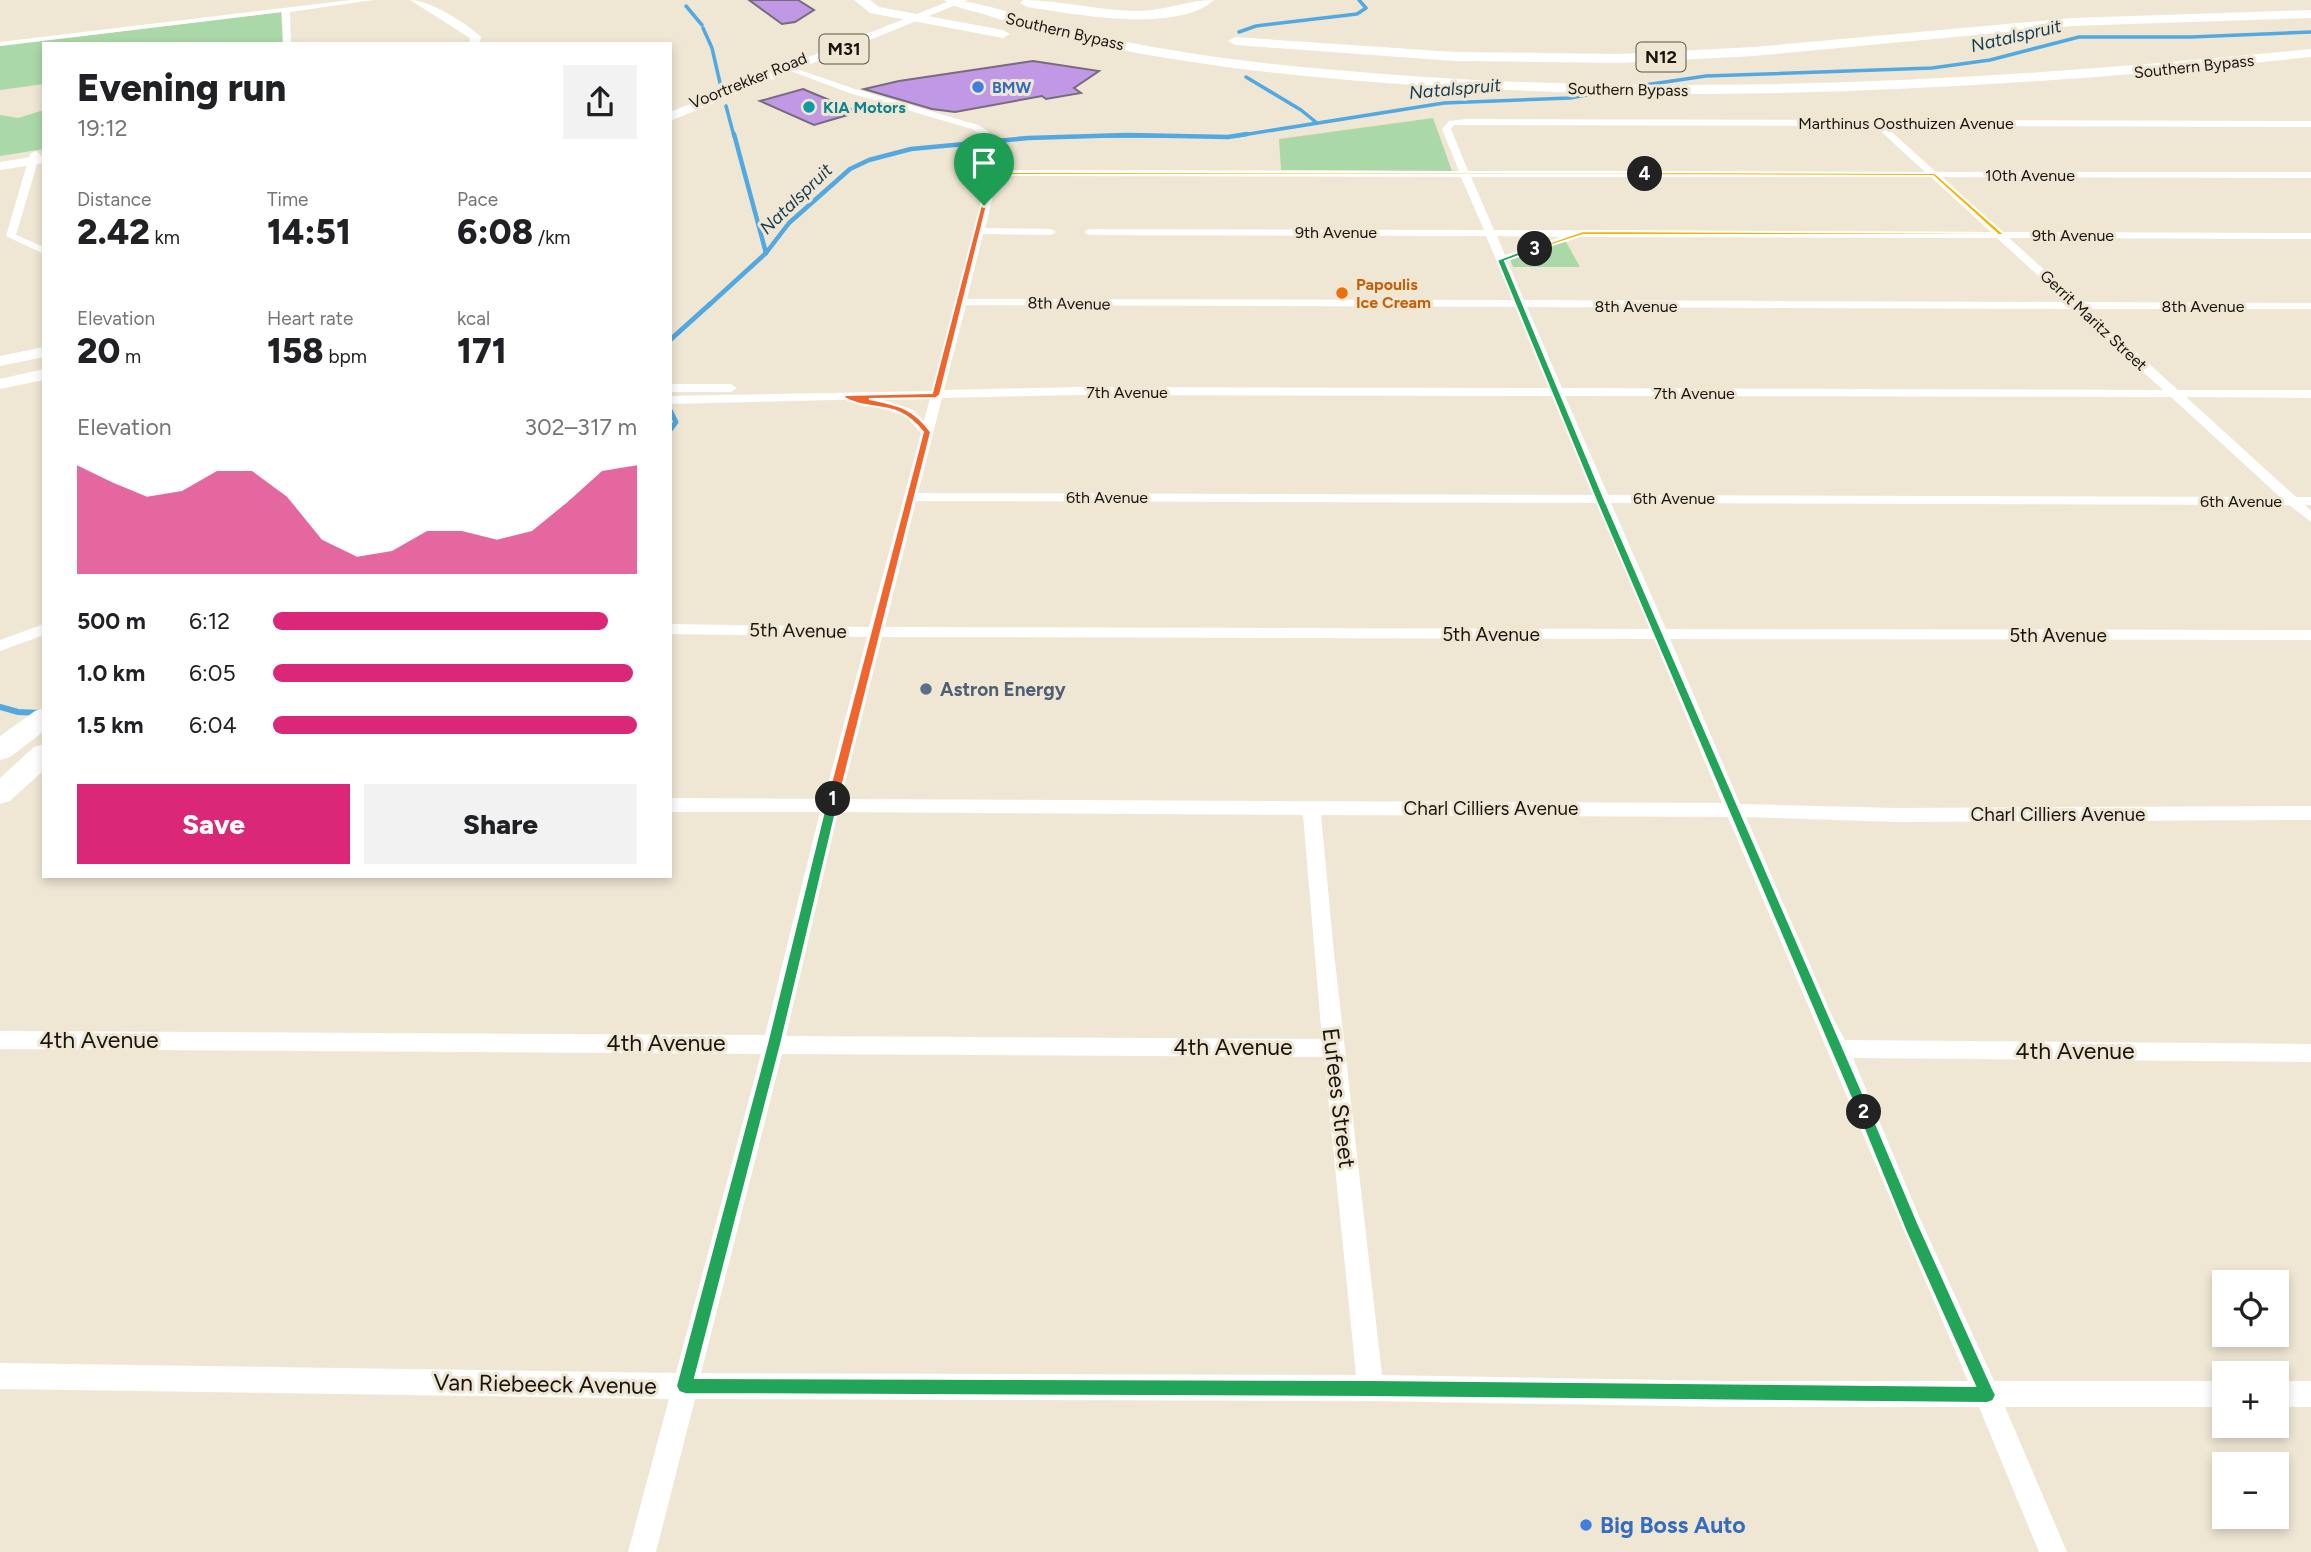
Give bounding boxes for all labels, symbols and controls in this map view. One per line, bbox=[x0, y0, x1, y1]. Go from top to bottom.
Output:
street label: Southern Bypass bbox=[1004, 9, 1126, 54]
water label: Natalspruit bbox=[1968, 15, 2064, 57]
road number: M31 bbox=[820, 34, 868, 64]
road number: N12 bbox=[1636, 42, 1686, 72]
street label: Voortrekker Road bbox=[687, 48, 810, 113]
street label: Southern Bypass bbox=[2133, 51, 2255, 82]
text: Evening run bbox=[77, 65, 286, 111]
button: share bbox=[563, 65, 637, 139]
water label: Natalspruit bbox=[1408, 74, 1502, 104]
place label: BMW bbox=[992, 78, 1032, 97]
marker: BMW bbox=[970, 79, 986, 95]
street label: Southern Bypass bbox=[1567, 79, 1689, 100]
place label: KIA Motors bbox=[823, 98, 906, 117]
marker: KIA Motors bbox=[801, 99, 817, 115]
text: 19:12 bbox=[77, 114, 128, 142]
street label: Marthinus Oosthuizen Avenue bbox=[1798, 114, 2014, 133]
pin bbox=[954, 133, 1014, 205]
icon: arrive bbox=[965, 144, 1003, 182]
pin: 4 bbox=[1628, 156, 1662, 192]
water label: Natalspruit bbox=[755, 159, 837, 239]
text: 4 bbox=[1638, 162, 1651, 185]
street label: 10th Avenue bbox=[1985, 166, 2075, 185]
text: Distance bbox=[77, 188, 151, 211]
text: Time bbox=[267, 188, 308, 211]
text: Pace bbox=[457, 188, 498, 211]
text: 2.42 bbox=[77, 211, 150, 253]
text: 14:51 bbox=[267, 211, 351, 253]
text: 6:08 bbox=[457, 211, 533, 253]
street label: 9th Avenue bbox=[1295, 223, 1377, 242]
text: km bbox=[150, 226, 180, 249]
text: /km bbox=[533, 226, 571, 249]
street label: 9th Avenue bbox=[2032, 226, 2114, 245]
pin: 3 bbox=[1518, 232, 1552, 266]
text: 3 bbox=[1529, 237, 1540, 260]
street label: Gerrit Maritz Street bbox=[2036, 266, 2151, 375]
place label: Papoulis Ice Cream bbox=[1356, 275, 1431, 312]
marker: Papoulis Ice Cream bbox=[1334, 285, 1350, 301]
street label: 8th Avenue bbox=[1027, 293, 1111, 314]
street label: 8th Avenue bbox=[1595, 297, 1678, 316]
street label: 8th Avenue bbox=[2162, 297, 2245, 316]
text: Elevation bbox=[77, 307, 155, 330]
text: Heart rate bbox=[267, 307, 353, 330]
text: kcal bbox=[457, 307, 490, 330]
text: 20 bbox=[77, 330, 120, 372]
text: 158 bbox=[267, 330, 324, 372]
text: 171 bbox=[457, 330, 507, 372]
text: m bbox=[120, 345, 141, 368]
text: bpm bbox=[324, 345, 367, 368]
street label: 7th Avenue bbox=[1086, 383, 1168, 402]
street label: 7th Avenue bbox=[1653, 384, 1735, 403]
text: Elevation bbox=[77, 413, 172, 441]
text: 302–317 m bbox=[525, 413, 637, 441]
street label: 6th Avenue bbox=[1066, 488, 1148, 507]
street label: 6th Avenue bbox=[1633, 489, 1715, 508]
street label: 6th Avenue bbox=[2200, 492, 2282, 511]
text: 500 m bbox=[77, 607, 146, 635]
text: 6:12 bbox=[189, 607, 230, 635]
street label: 5th Avenue bbox=[749, 618, 847, 643]
street label: 5th Avenue bbox=[1442, 623, 1540, 646]
street label: 5th Avenue bbox=[2009, 624, 2107, 647]
text: 1.0 km bbox=[77, 659, 145, 687]
text: 6:05 bbox=[189, 659, 236, 687]
place label: Astron Energy bbox=[940, 678, 1066, 701]
marker: Astron Energy bbox=[918, 681, 934, 697]
text: 1.5 km bbox=[77, 711, 144, 739]
text: 6:04 bbox=[189, 711, 237, 739]
pin: 1 bbox=[816, 782, 850, 816]
button: Save bbox=[77, 784, 350, 864]
button: Share bbox=[364, 784, 637, 864]
text: 1 bbox=[828, 787, 837, 810]
street label: Charl Cilliers Avenue bbox=[1404, 797, 1578, 820]
street label: Charl Cilliers Avenue bbox=[1971, 803, 2145, 826]
street label: 4th Avenue bbox=[39, 1026, 159, 1054]
street label: Eufees Street bbox=[1317, 1026, 1361, 1170]
street label: 4th Avenue bbox=[606, 1029, 726, 1057]
street label: 4th Avenue bbox=[1173, 1033, 1293, 1061]
street label: 4th Avenue bbox=[2015, 1037, 2135, 1065]
pin: 2 bbox=[1846, 1094, 1882, 1130]
text: 2 bbox=[1858, 1100, 1869, 1123]
map controls bbox=[2212, 1270, 2289, 1529]
button: locate bbox=[2212, 1270, 2289, 1347]
button: + bbox=[2212, 1361, 2289, 1438]
street label: Van Riebeeck Avenue bbox=[433, 1368, 657, 1400]
button: − bbox=[2212, 1452, 2289, 1529]
place label: Big Boss Auto bbox=[1600, 1511, 1746, 1539]
marker: Big Boss Auto bbox=[1578, 1517, 1594, 1533]

